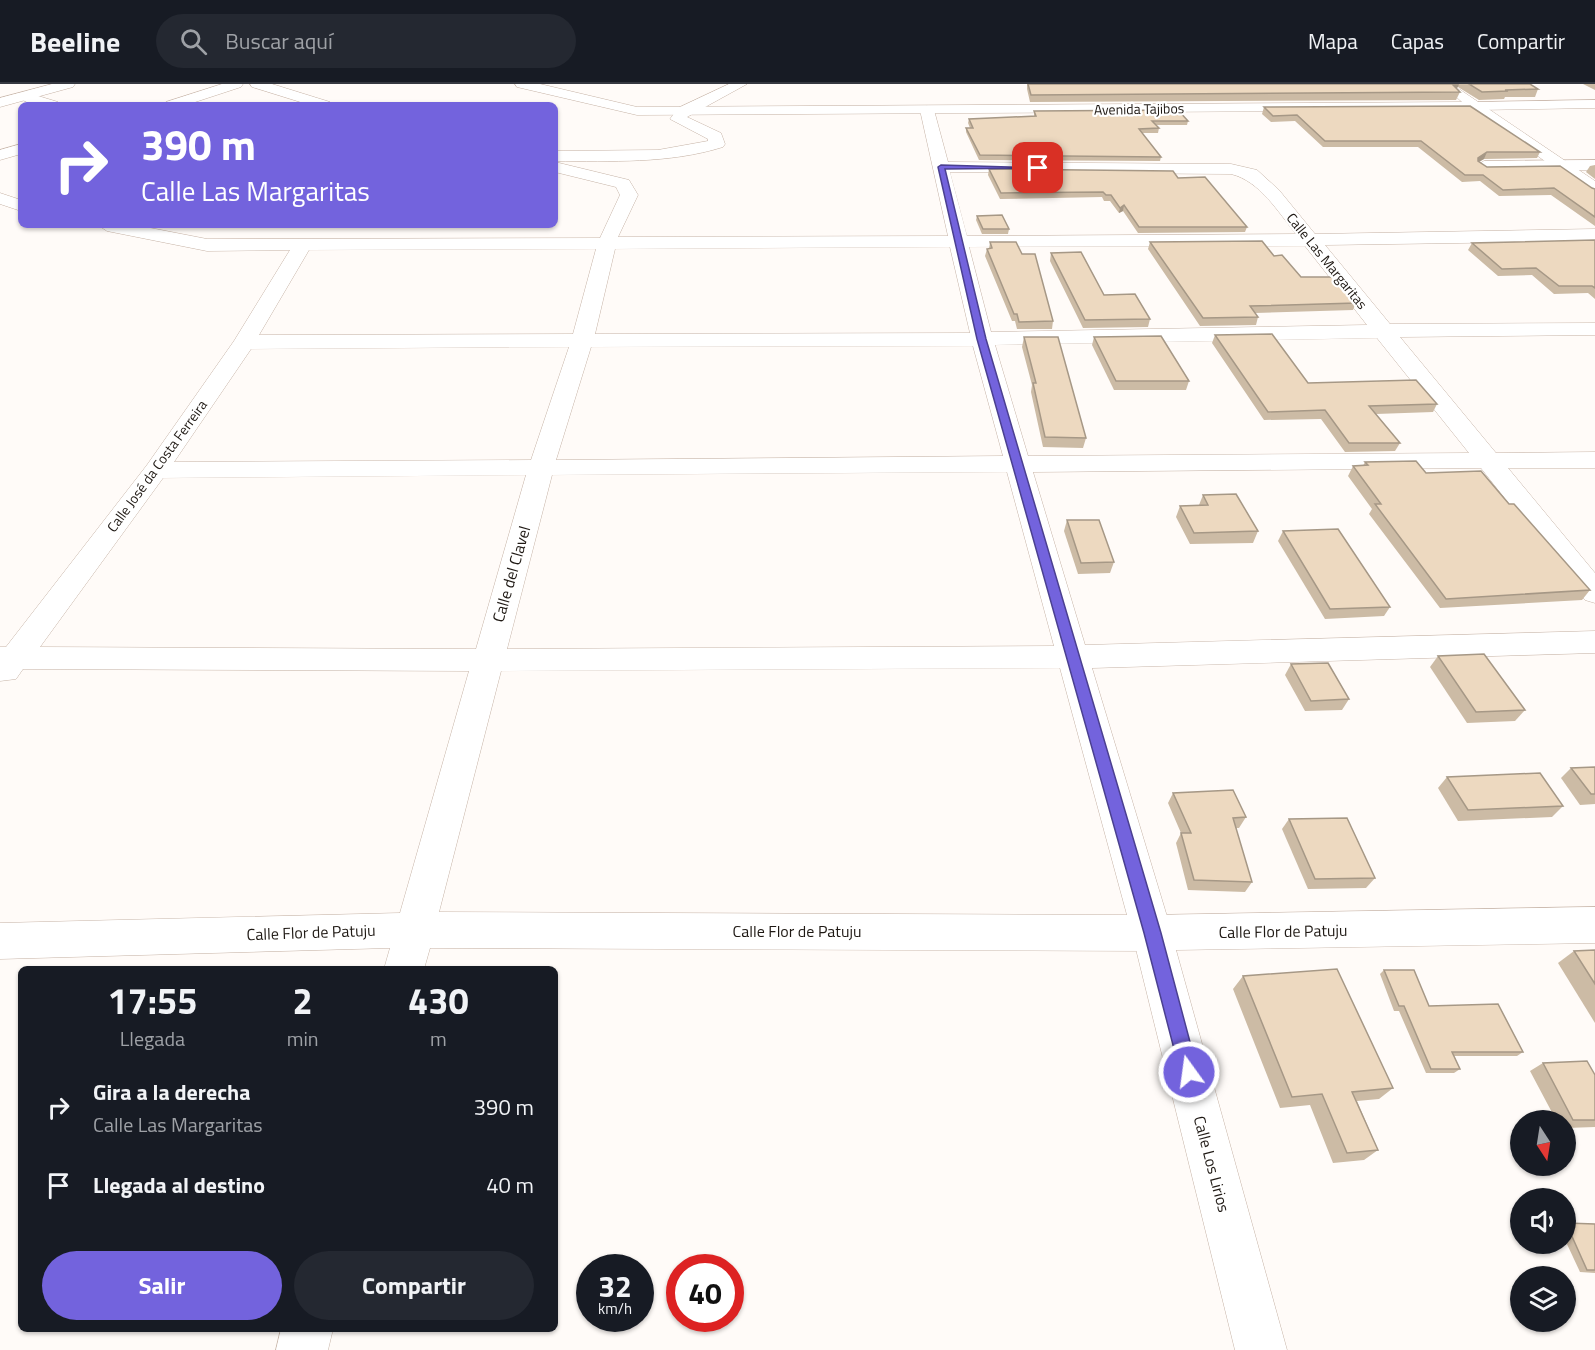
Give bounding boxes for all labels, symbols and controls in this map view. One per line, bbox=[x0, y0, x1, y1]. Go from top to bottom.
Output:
search box bbox=[156, 14, 576, 68]
text: Beeline bbox=[30, 20, 120, 63]
text: Buscar aquí bbox=[225, 24, 333, 58]
icon: search bbox=[177, 25, 210, 58]
text: Mapa bbox=[1308, 25, 1358, 57]
text: Capas bbox=[1391, 25, 1444, 57]
text: Compartir bbox=[1477, 25, 1565, 57]
street label: Avenida Tajibos bbox=[1094, 97, 1184, 120]
text: 390 m bbox=[141, 112, 256, 176]
icon: right bbox=[42, 126, 120, 204]
pin bbox=[1012, 142, 1063, 193]
icon: arrive bbox=[1021, 151, 1054, 184]
text: Calle Las Margaritas bbox=[141, 170, 370, 211]
street label: Calle Las Margaritas bbox=[1282, 208, 1373, 313]
street label: Calle José da Costa Ferreira bbox=[101, 395, 212, 536]
street label: Calle del Clavel bbox=[486, 523, 536, 625]
street label: Calle Flor de Patuju bbox=[246, 918, 376, 946]
street label: Calle Flor de Patuju bbox=[1218, 918, 1348, 944]
street label: Calle Flor de Patuju bbox=[733, 919, 861, 943]
text: 17:55 bbox=[107, 973, 197, 1028]
text: 2 bbox=[293, 973, 313, 1028]
text: 430 bbox=[408, 973, 469, 1028]
text: Llegada bbox=[120, 1023, 185, 1054]
text: min bbox=[287, 1023, 319, 1054]
text: m bbox=[430, 1023, 447, 1054]
position arrow bbox=[1157, 1040, 1221, 1104]
text: Gira a la derecha bbox=[93, 1075, 250, 1109]
text: 390 m bbox=[474, 1090, 534, 1124]
icon: right bbox=[42, 1091, 75, 1124]
text: Calle Las Margaritas bbox=[93, 1109, 262, 1140]
north arrow bbox=[1510, 1110, 1576, 1176]
map controls bbox=[1510, 1110, 1576, 1332]
street label: Calle Los Lirios bbox=[1188, 1113, 1236, 1215]
text: Llegada al destino bbox=[93, 1168, 265, 1202]
text: 40 m bbox=[486, 1168, 534, 1202]
icon: arrive bbox=[42, 1169, 75, 1202]
button: sound bbox=[1510, 1188, 1576, 1254]
button: Salir bbox=[42, 1251, 282, 1320]
button: Compartir bbox=[294, 1251, 534, 1320]
speed limit sign: 40 bbox=[666, 1254, 744, 1332]
text: 32 bbox=[598, 1263, 632, 1309]
button: layers bbox=[1510, 1266, 1576, 1332]
text: km/h bbox=[598, 1297, 632, 1320]

